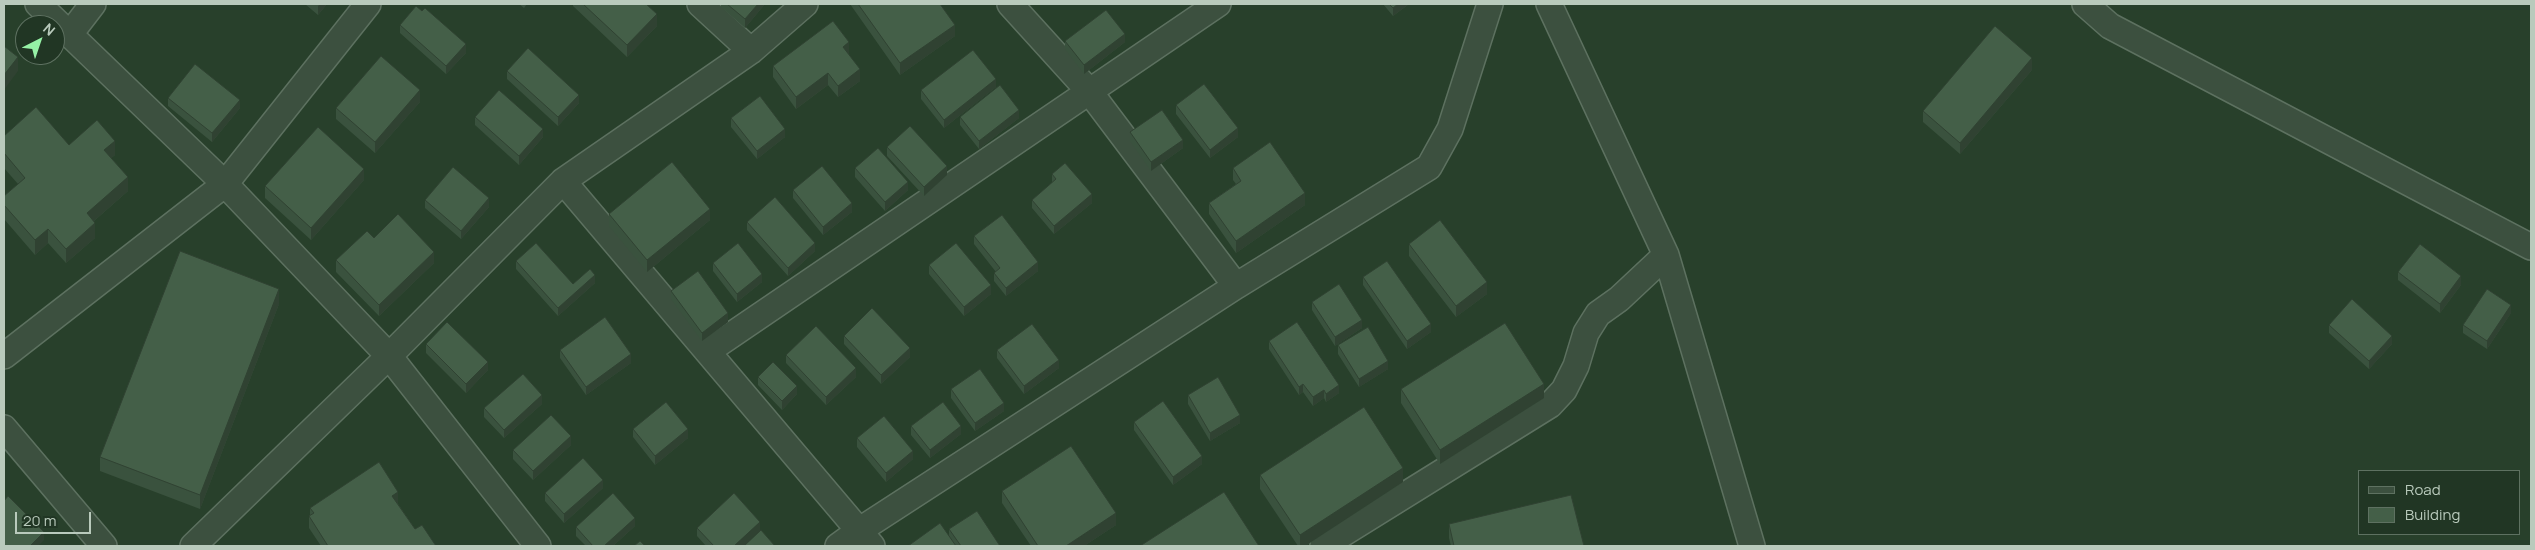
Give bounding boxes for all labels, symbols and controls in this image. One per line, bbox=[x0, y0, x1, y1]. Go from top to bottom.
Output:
north arrow bbox=[15, 15, 65, 65]
text: N bbox=[39, 19, 60, 40]
legend bbox=[2358, 470, 2520, 535]
text: Road bbox=[2405, 479, 2441, 500]
scale bar bbox=[18, 502, 94, 534]
text: Building bbox=[2405, 504, 2460, 525]
text: 20 m bbox=[23, 510, 56, 531]

